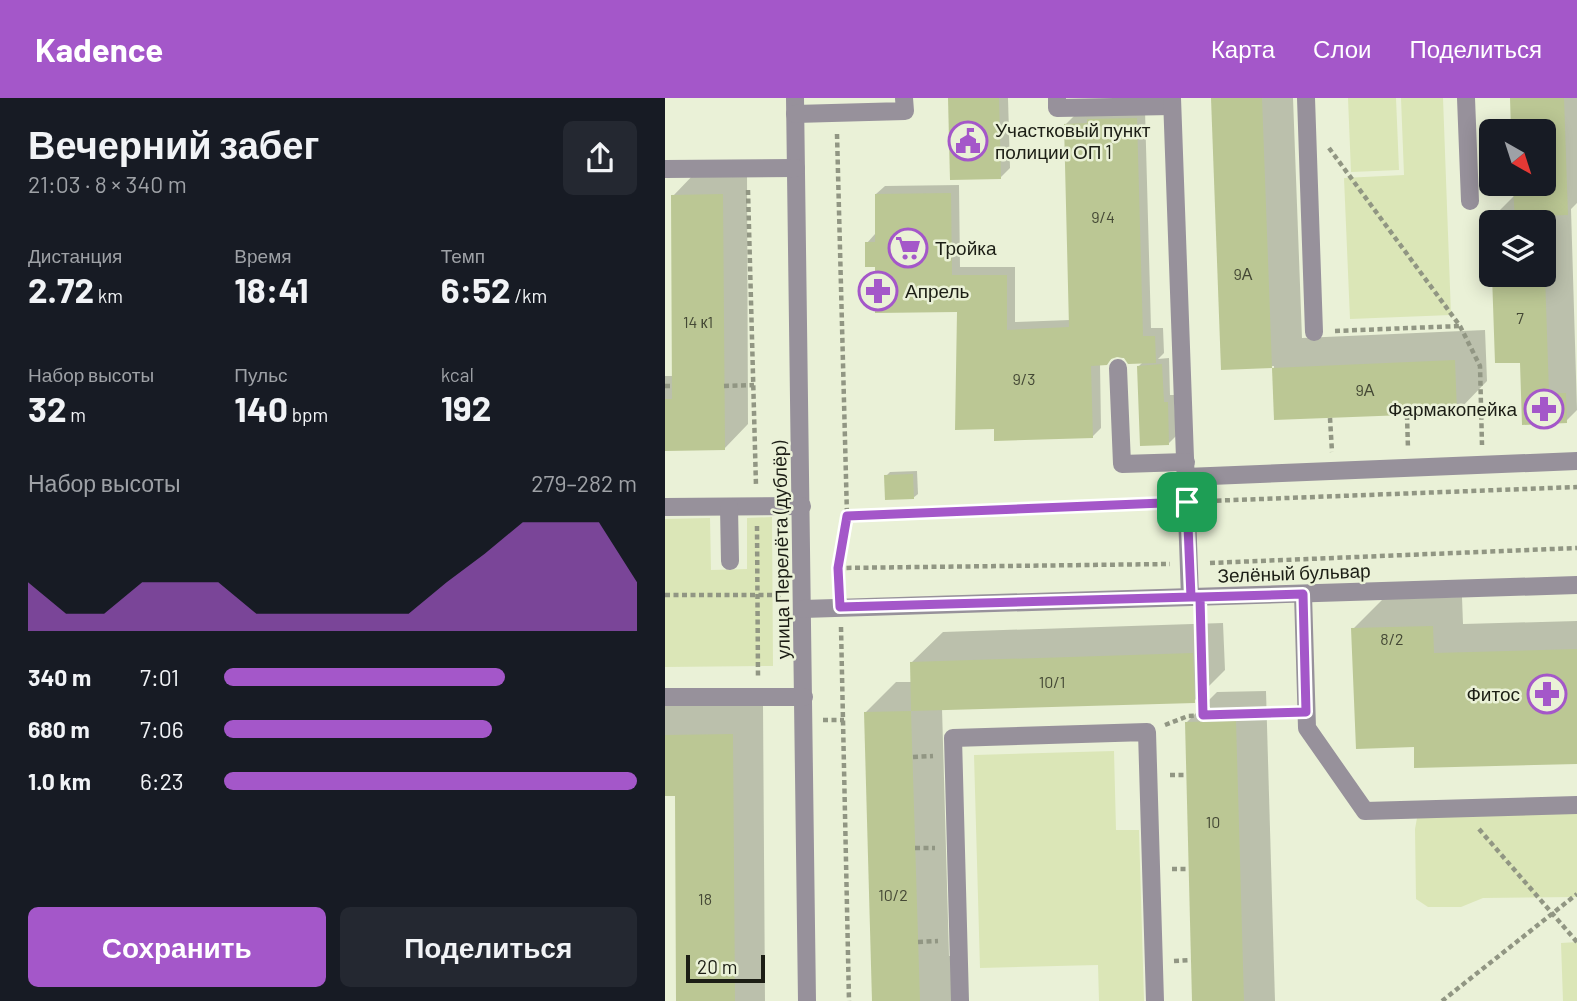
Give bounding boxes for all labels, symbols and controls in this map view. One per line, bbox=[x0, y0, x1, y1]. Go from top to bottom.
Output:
text: Kadence bbox=[35, 29, 163, 69]
text: Карта bbox=[1211, 34, 1275, 63]
text: Слои bbox=[1313, 34, 1371, 63]
text: Поделиться bbox=[1409, 34, 1542, 63]
place label: Участковый пункт полиции ОП 1 bbox=[995, 118, 1151, 163]
north arrow bbox=[1479, 119, 1556, 196]
map controls bbox=[1479, 119, 1556, 287]
public building icon: Участковый пункт полиции ОП 1 bbox=[947, 120, 989, 162]
text: Вечерний забег bbox=[28, 121, 319, 167]
button: share bbox=[563, 121, 637, 195]
text: 21:03 · 8 × 340 m bbox=[28, 170, 187, 198]
house number: 9/4 bbox=[1091, 207, 1115, 226]
button: layers bbox=[1479, 210, 1556, 287]
supermarket icon: Тройка bbox=[887, 227, 929, 269]
place label: Тройка bbox=[935, 236, 997, 259]
text: Дистанция bbox=[28, 244, 122, 267]
text: Время bbox=[234, 244, 292, 267]
text: Темп bbox=[441, 244, 485, 267]
house number: 9А bbox=[1233, 264, 1253, 283]
text: 2.72 bbox=[28, 268, 94, 310]
text: 18:41 bbox=[234, 268, 309, 310]
text: 6:52 bbox=[441, 268, 511, 310]
pharmacy icon: Апрель bbox=[857, 270, 899, 312]
place label: Апрель bbox=[905, 279, 970, 302]
text: km bbox=[94, 284, 123, 307]
text: /km bbox=[511, 284, 547, 307]
house number: 7 bbox=[1516, 308, 1524, 327]
house number: 14 к1 bbox=[683, 312, 713, 331]
text: Набор высоты bbox=[28, 363, 154, 386]
text: Пульс bbox=[234, 363, 288, 386]
text: kcal bbox=[441, 363, 474, 386]
house number: 9/3 bbox=[1013, 369, 1035, 388]
house number: 9А bbox=[1355, 380, 1375, 399]
text: 192 bbox=[441, 386, 491, 428]
text: 32 bbox=[28, 387, 67, 429]
text: 140 bbox=[234, 387, 288, 429]
pharmacy icon: Фармакопейка bbox=[1523, 388, 1565, 430]
place label: Фармакопейка bbox=[1388, 397, 1517, 420]
text: m bbox=[67, 403, 86, 426]
text: bpm bbox=[288, 403, 328, 426]
street label: улица Перелёта (дублёр) bbox=[767, 440, 794, 659]
text: Набор высоты bbox=[28, 469, 181, 497]
text: 279–282 m bbox=[531, 469, 637, 497]
pin bbox=[1157, 472, 1217, 532]
icon: arrive bbox=[1168, 483, 1206, 521]
street label: Зелёный бульвар bbox=[1217, 558, 1371, 587]
house number: 8/2 bbox=[1380, 629, 1404, 648]
text: 340 m bbox=[28, 663, 91, 691]
text: 7:01 bbox=[140, 663, 179, 691]
house number: 10/1 bbox=[1039, 672, 1065, 691]
pharmacy icon: Фитос bbox=[1526, 673, 1568, 715]
place label: Фитос bbox=[1466, 682, 1520, 705]
text: 680 m bbox=[28, 715, 90, 743]
text: 7:06 bbox=[140, 715, 184, 743]
text: 1.0 km bbox=[28, 767, 91, 795]
text: 6:23 bbox=[140, 767, 184, 795]
house number: 10 bbox=[1206, 812, 1220, 831]
house number: 10/2 bbox=[878, 885, 908, 904]
house number: 18 bbox=[698, 889, 712, 908]
button: Сохранить bbox=[28, 907, 326, 987]
button: Поделиться bbox=[340, 907, 637, 987]
scale bar bbox=[686, 952, 765, 984]
text: 20 m bbox=[697, 955, 737, 978]

